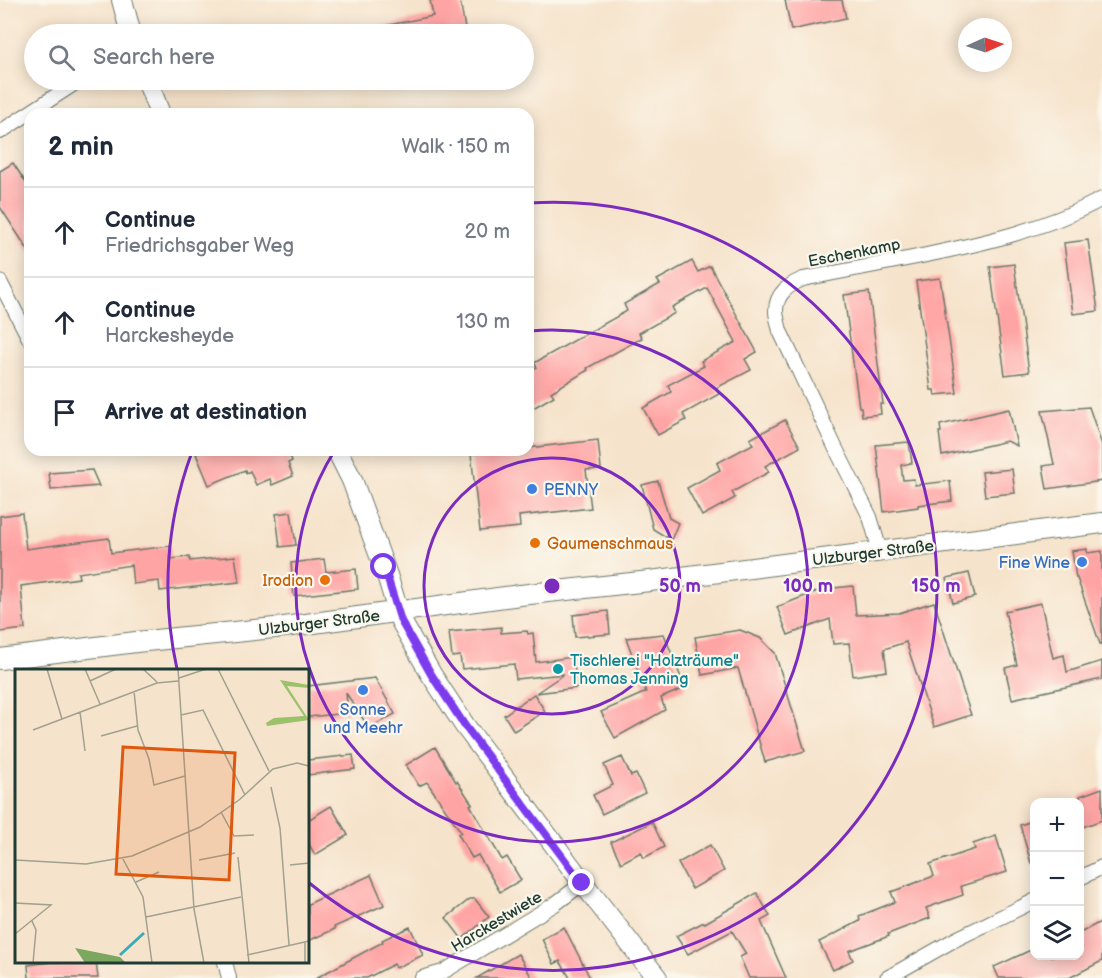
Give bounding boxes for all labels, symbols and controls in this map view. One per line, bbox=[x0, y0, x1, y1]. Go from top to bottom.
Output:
north arrow bbox=[958, 18, 1012, 72]
search box bbox=[24, 24, 534, 90]
icon: search bbox=[45, 41, 78, 74]
text: Search here bbox=[93, 44, 215, 71]
text: 2 min bbox=[48, 132, 114, 163]
text: Walk · 150 m bbox=[401, 135, 510, 159]
text: Continue bbox=[105, 207, 195, 234]
icon: ahead bbox=[48, 216, 81, 249]
text: 20 m bbox=[465, 220, 510, 244]
text: Friedrichsgaber Weg bbox=[105, 234, 294, 258]
street label: Eschenkamp bbox=[807, 235, 902, 272]
text: Continue bbox=[105, 297, 195, 324]
icon: ahead bbox=[48, 306, 81, 339]
text: 130 m bbox=[456, 310, 510, 334]
text: Harckesheyde bbox=[105, 324, 234, 348]
icon: arrive bbox=[48, 396, 81, 429]
text: Arrive at destination bbox=[105, 399, 307, 426]
place label: PENNY bbox=[544, 481, 599, 500]
marker: PENNY bbox=[525, 482, 539, 496]
place label: Gaumenschmaus bbox=[547, 535, 673, 554]
marker: Gaumenschmaus bbox=[528, 536, 542, 550]
street label: Ulzburger Straße bbox=[811, 537, 935, 570]
route start bbox=[370, 553, 396, 579]
place label: Fine Wine bbox=[998, 554, 1071, 573]
marker: Fine Wine bbox=[1075, 555, 1089, 569]
place label: Irodion bbox=[262, 572, 313, 591]
marker: Irodion bbox=[318, 573, 332, 587]
centre of rings bbox=[542, 576, 562, 596]
text: 50 m bbox=[659, 576, 701, 597]
text: 100 m bbox=[783, 576, 833, 597]
text: 150 m bbox=[911, 576, 961, 597]
street label: Ulzburger Straße bbox=[257, 607, 381, 640]
place label: Tischlerei "Holzträume" Thomas Jenning bbox=[570, 652, 739, 689]
marker: Tischlerei "Holzträume" Thomas Jenning bbox=[551, 662, 565, 676]
inset map bbox=[15, 669, 309, 963]
marker: Sonne und Meehr bbox=[356, 683, 370, 697]
place label: Sonne und Meehr bbox=[324, 701, 403, 738]
map controls bbox=[1030, 798, 1084, 960]
button: + bbox=[1030, 798, 1084, 852]
button: − bbox=[1030, 852, 1084, 906]
route end bbox=[568, 869, 594, 895]
street label: Harckestwiete bbox=[448, 887, 546, 957]
button: layers bbox=[1030, 906, 1084, 960]

